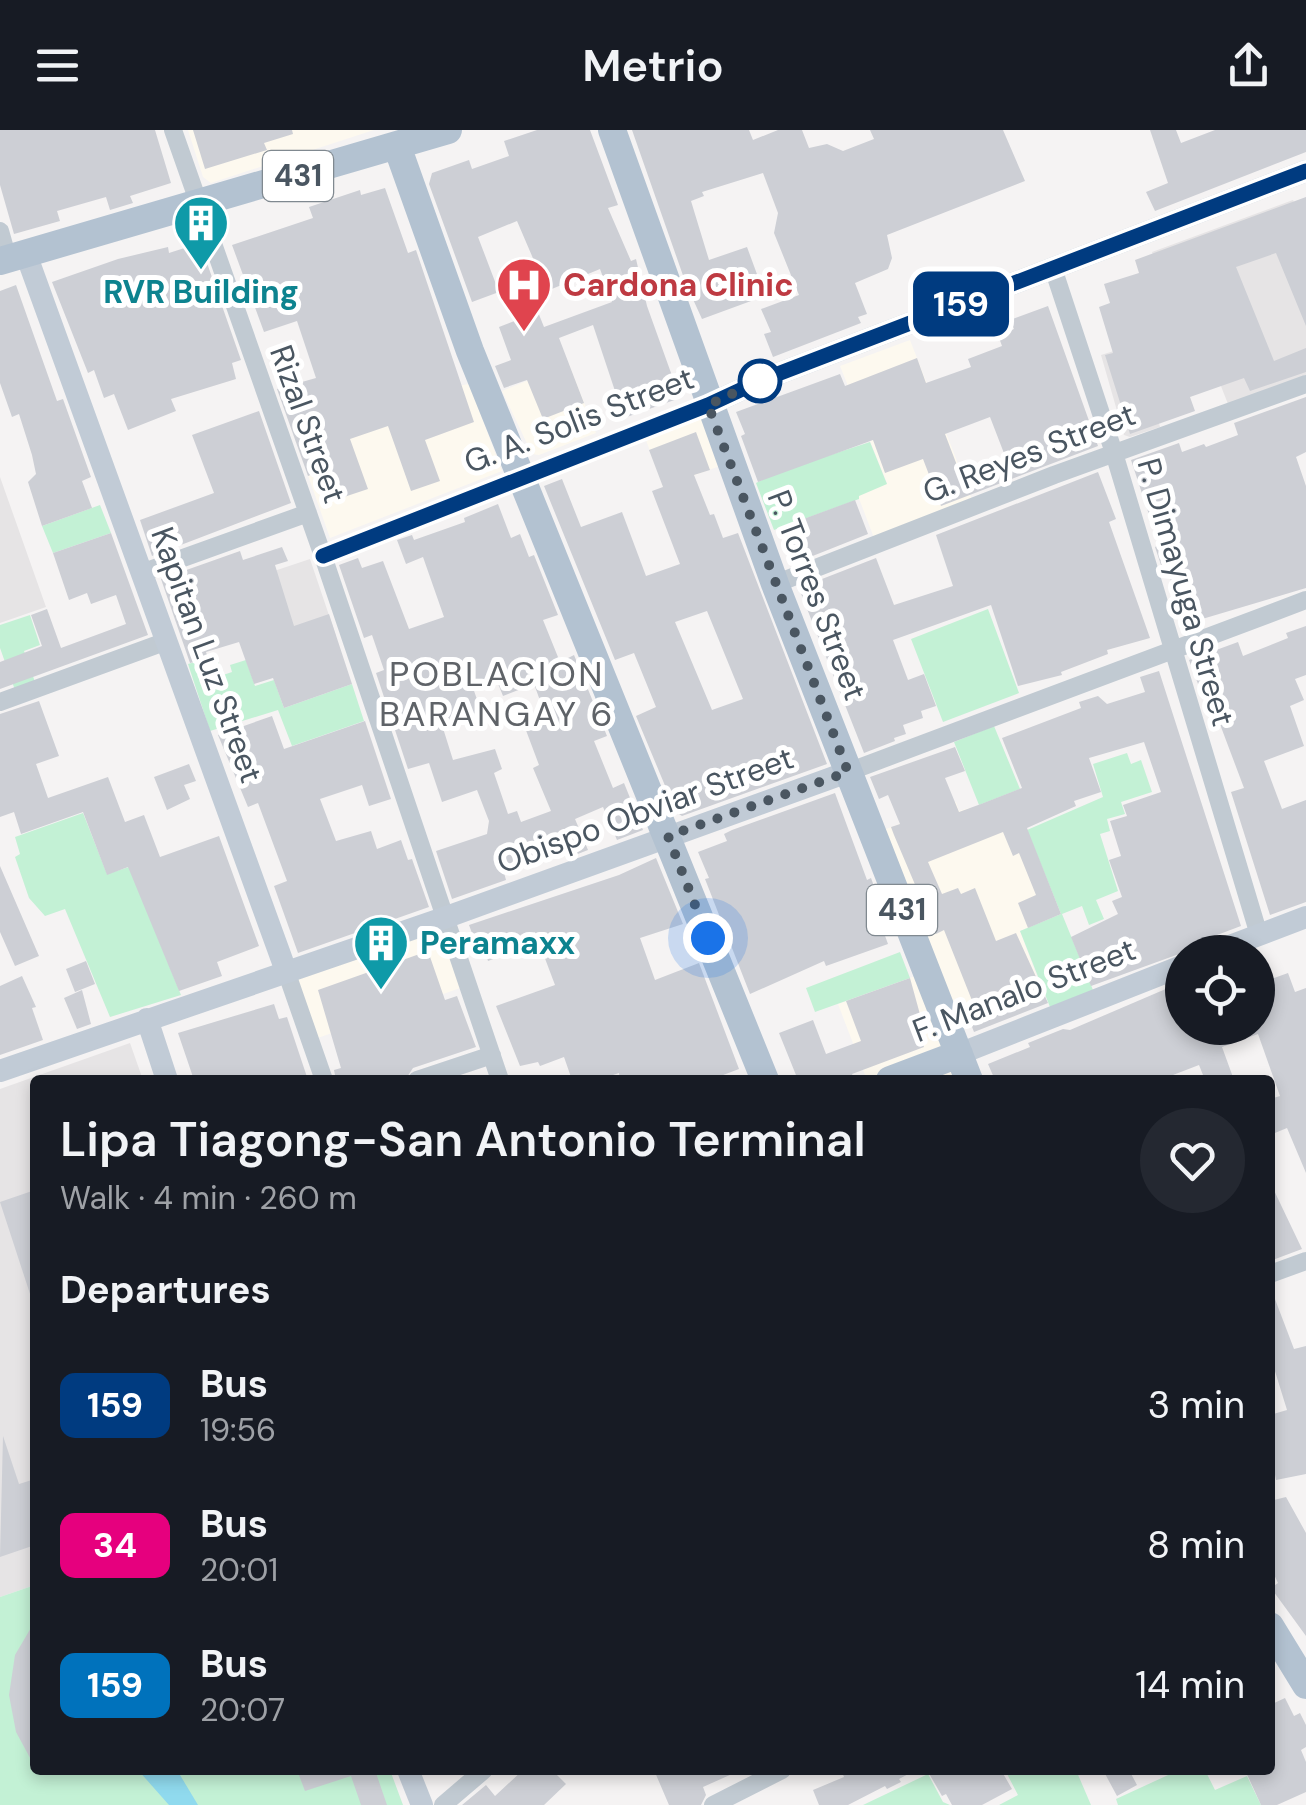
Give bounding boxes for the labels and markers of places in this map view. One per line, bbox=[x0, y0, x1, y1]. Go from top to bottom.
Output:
building icon: RVR Building bbox=[171, 193, 231, 272]
hospital icon: Cardona Clinic bbox=[494, 255, 554, 334]
place label: Cardona Clinic bbox=[563, 264, 794, 306]
place label: RVR Building bbox=[103, 271, 299, 313]
unlabelled marker bbox=[739, 360, 781, 402]
building icon: Peramaxx bbox=[351, 913, 411, 992]
place label: Peramaxx bbox=[420, 922, 575, 964]

